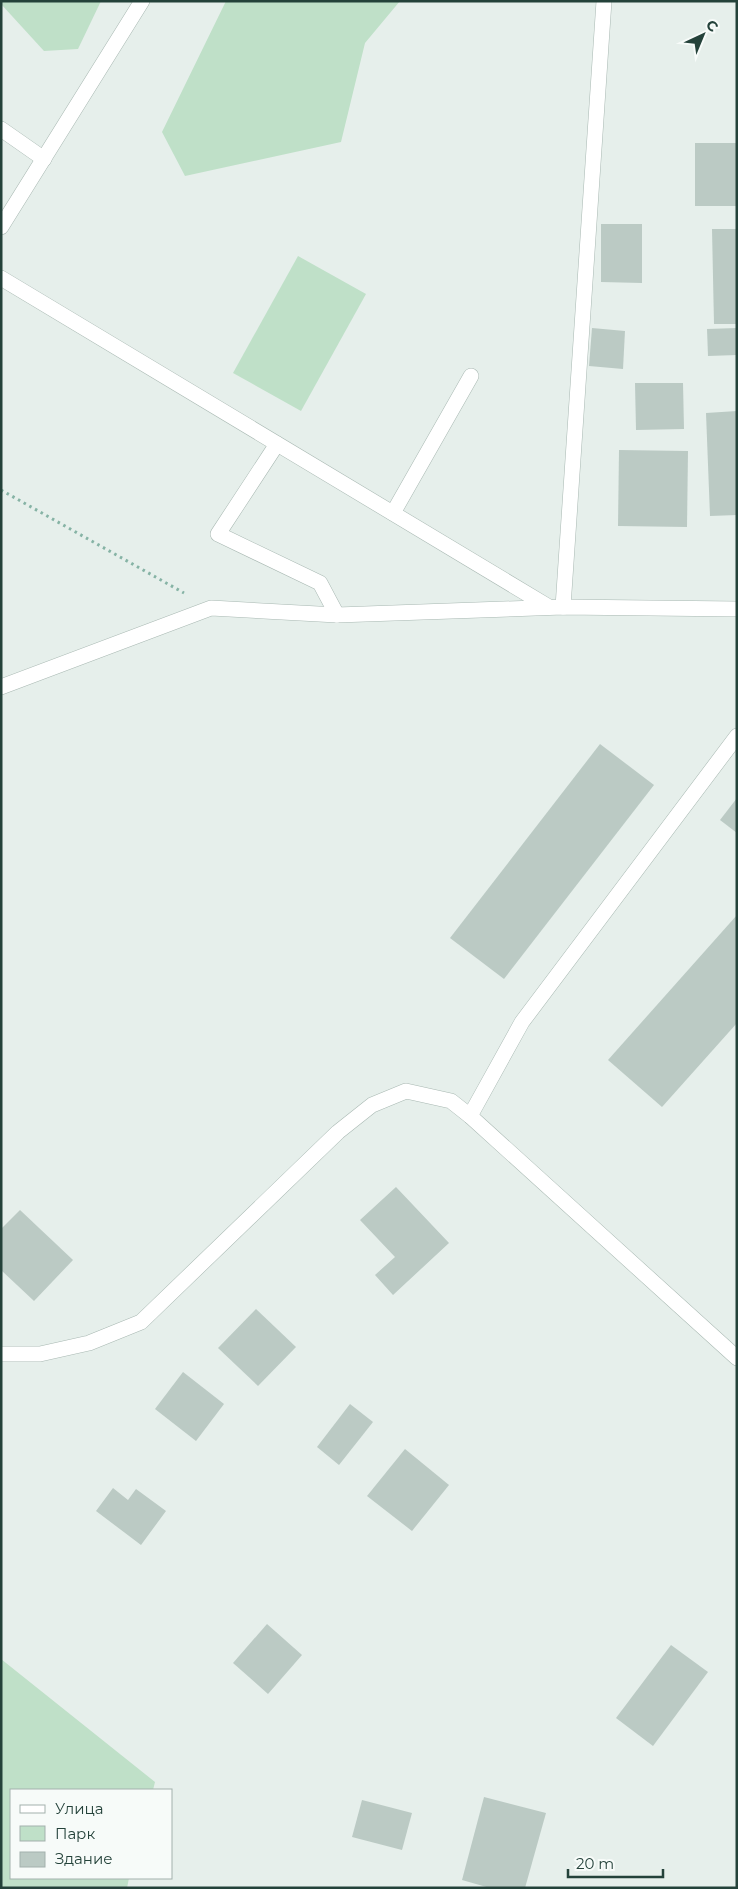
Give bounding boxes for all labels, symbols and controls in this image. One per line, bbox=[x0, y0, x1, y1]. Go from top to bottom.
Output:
north arrow bbox=[678, 10, 728, 60]
text: С bbox=[702, 16, 722, 36]
legend bbox=[10, 1789, 172, 1879]
text: Улица bbox=[55, 1799, 103, 1818]
text: Парк bbox=[55, 1824, 95, 1843]
scale bar bbox=[568, 1846, 663, 1878]
text: Здание bbox=[55, 1849, 113, 1868]
text: 20 m bbox=[576, 1854, 614, 1873]

